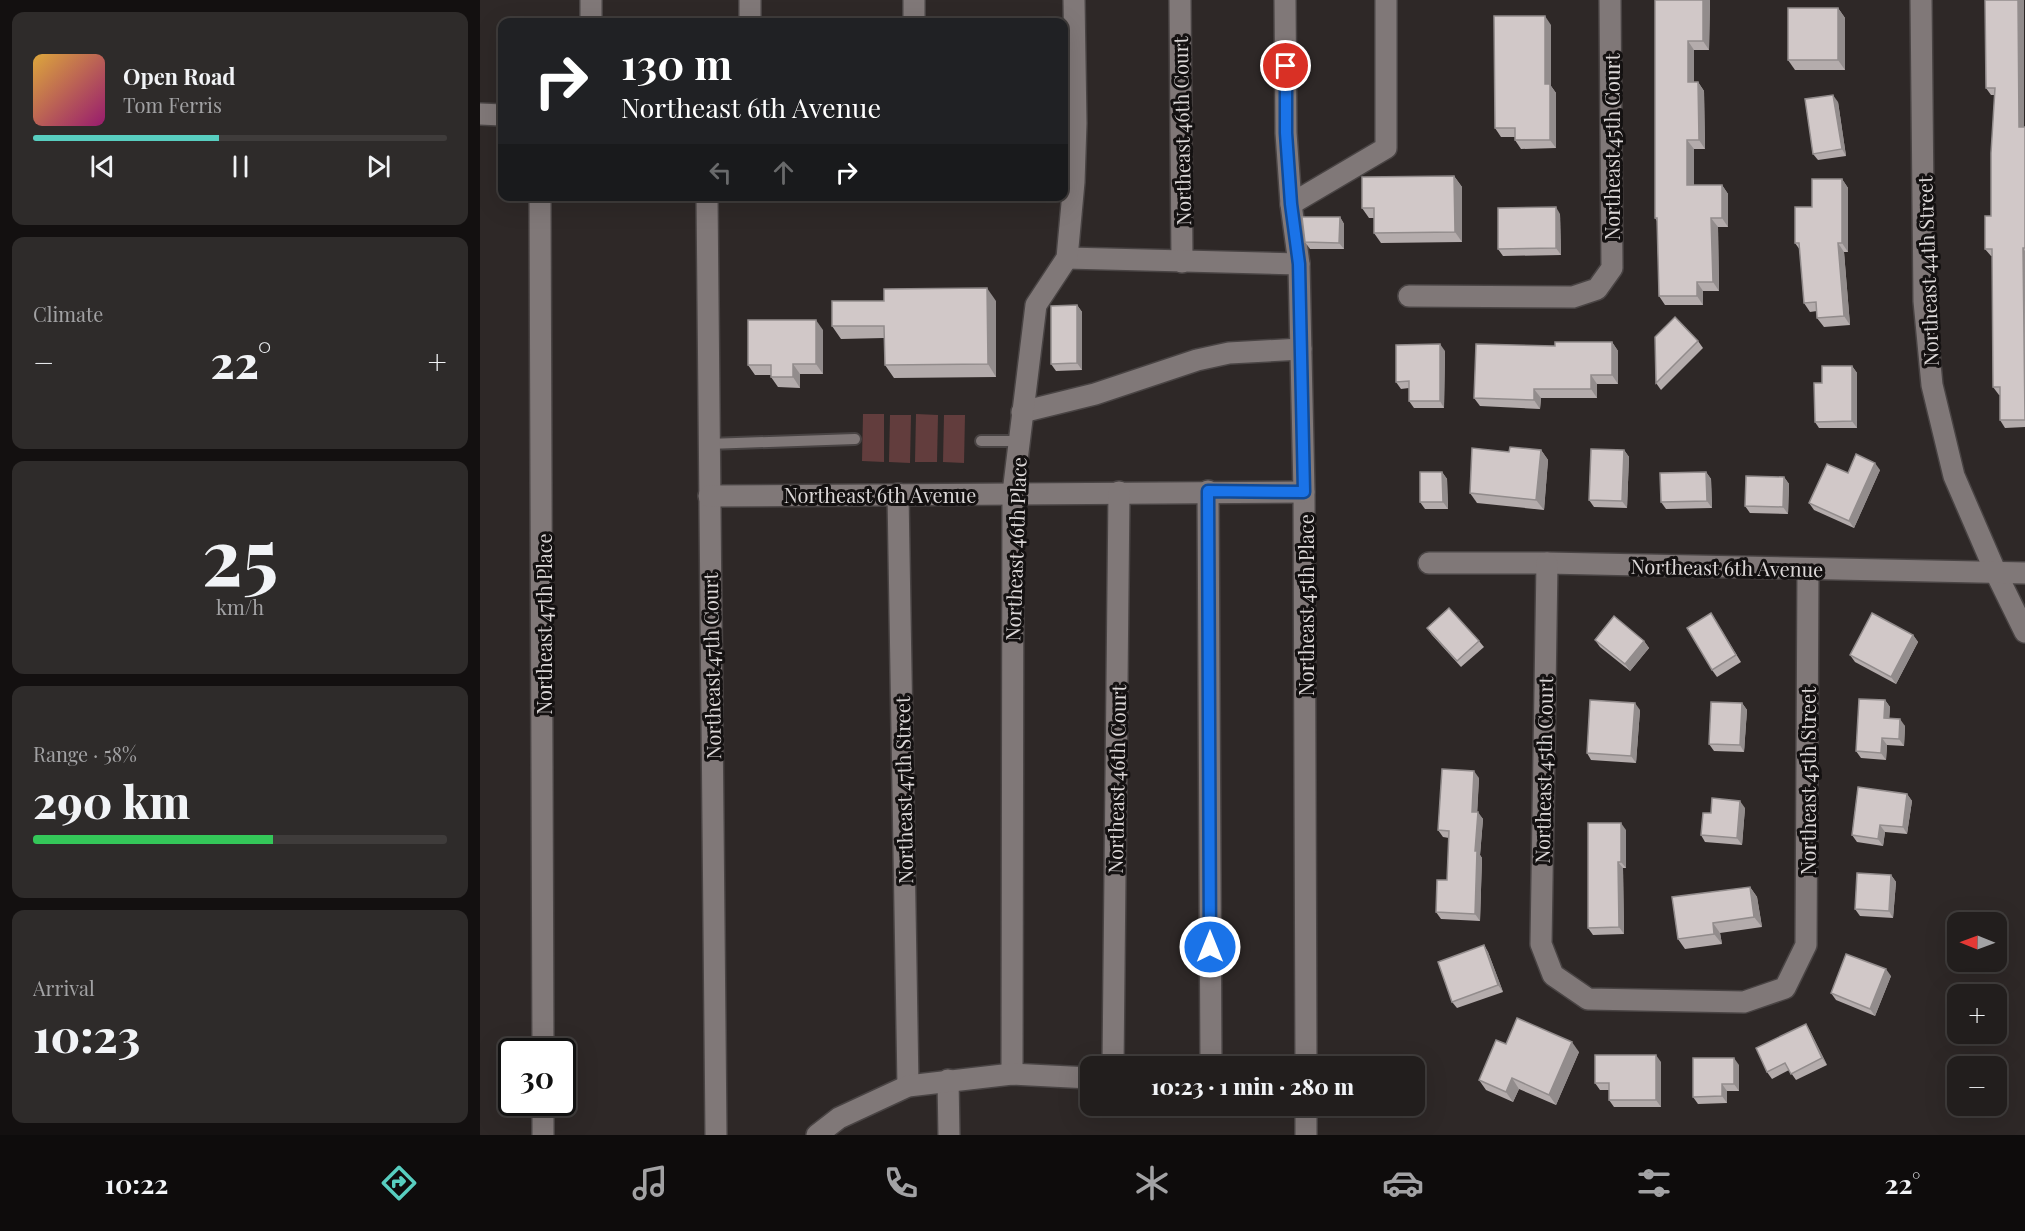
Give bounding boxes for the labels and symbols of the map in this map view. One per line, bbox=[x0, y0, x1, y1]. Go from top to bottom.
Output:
street label: Northeast 46th Court bbox=[1166, 35, 1196, 226]
pin bbox=[1260, 40, 1311, 91]
street label: Northeast 45th Court bbox=[1598, 53, 1625, 241]
street label: Northeast 44th Street bbox=[1910, 175, 1944, 366]
street label: Northeast 46th Place bbox=[998, 457, 1032, 641]
street label: Northeast 6th Avenue bbox=[784, 481, 976, 508]
street label: Northeast 45th Place bbox=[1292, 514, 1319, 696]
street label: Northeast 47th Place bbox=[530, 533, 557, 715]
street label: Northeast 6th Avenue bbox=[1630, 552, 1824, 582]
street label: Northeast 47th Court bbox=[696, 572, 726, 760]
street label: Northeast 45th Court bbox=[1528, 675, 1558, 864]
street label: Northeast 46th Court bbox=[1101, 683, 1131, 874]
street label: Northeast 45th Street bbox=[1794, 686, 1821, 875]
street label: Northeast 47th Street bbox=[888, 695, 918, 884]
north arrow bbox=[1947, 912, 2007, 972]
position arrow bbox=[1178, 915, 1242, 979]
speed limit sign: 30 bbox=[498, 1038, 576, 1116]

